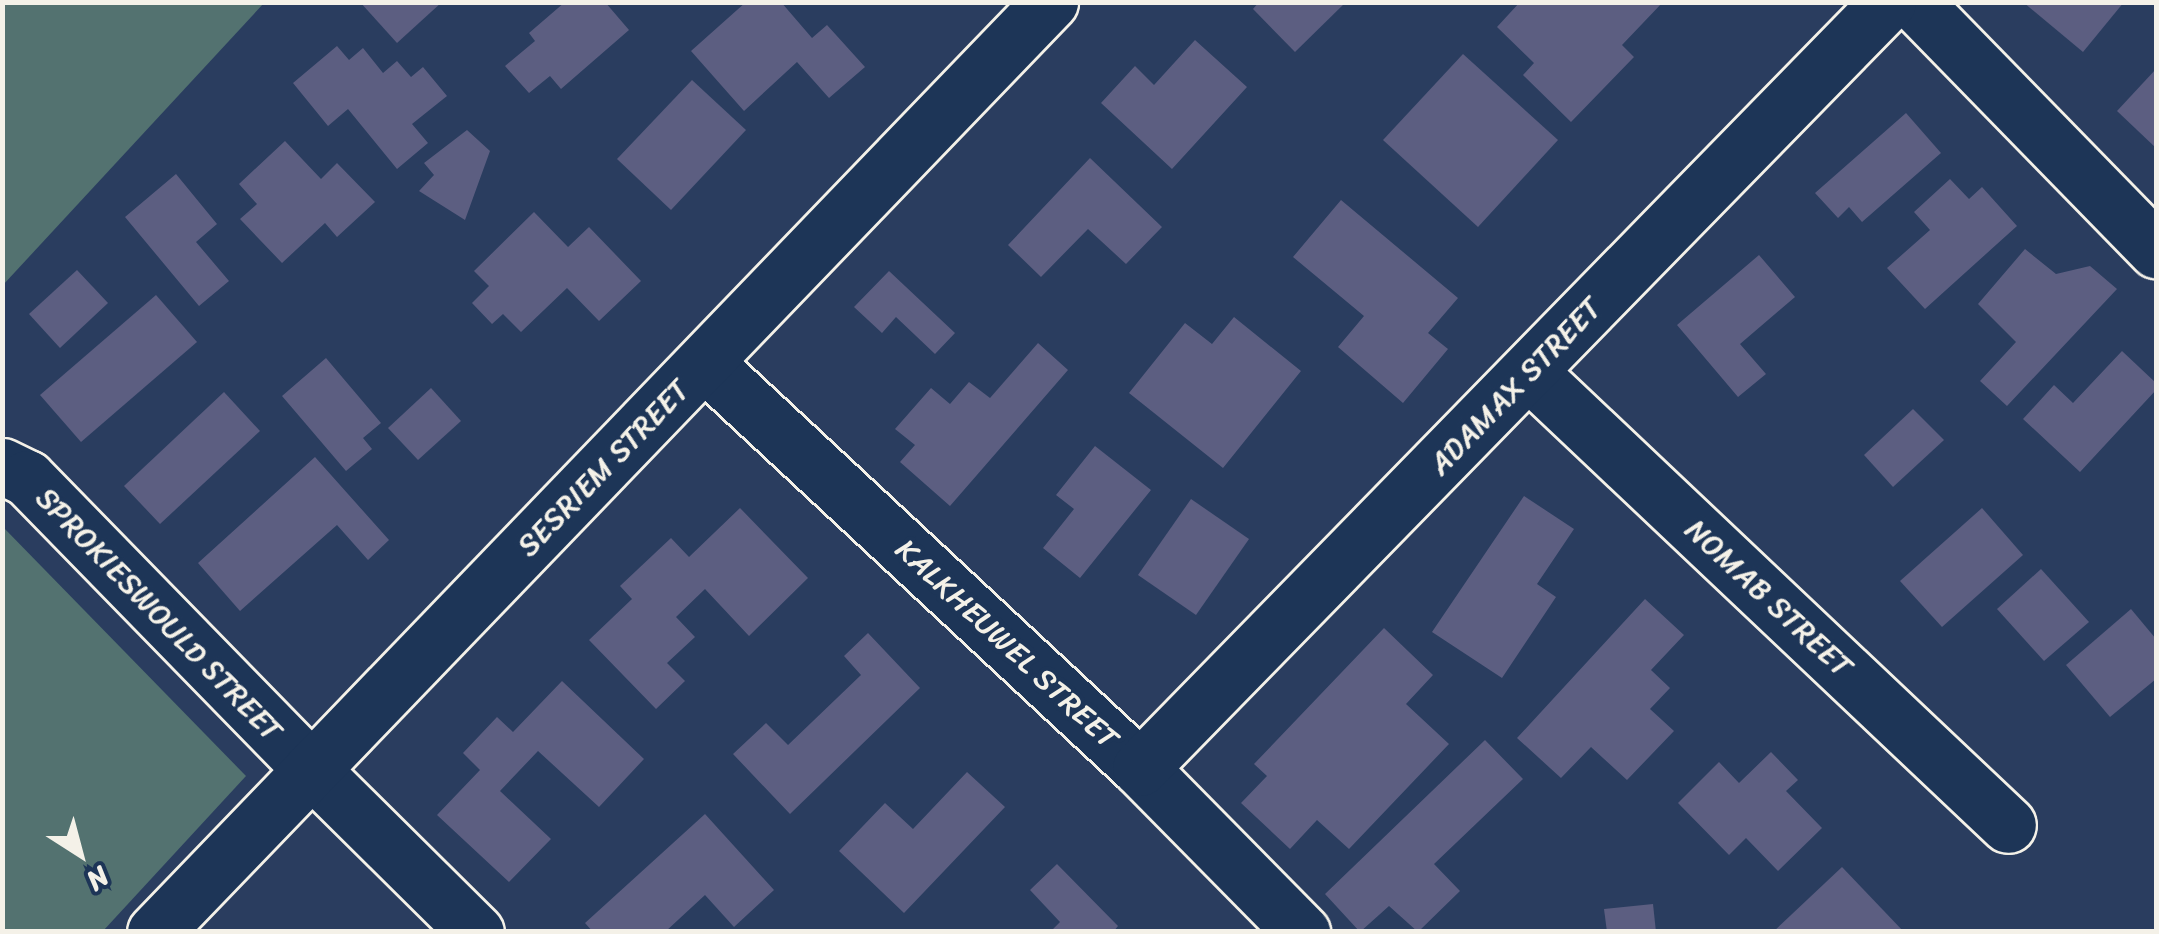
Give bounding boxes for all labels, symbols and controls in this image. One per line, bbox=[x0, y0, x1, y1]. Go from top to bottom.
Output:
street label: ADAMAX STREET bbox=[1421, 290, 1609, 482]
street label: SESRIEM STREET bbox=[509, 372, 697, 564]
street label: SPROKIESWOULD STREET bbox=[27, 478, 291, 750]
street label: NOMAB STREET bbox=[1678, 512, 1860, 684]
street label: KALKHEUWEL STREET bbox=[888, 532, 1126, 756]
north arrow bbox=[30, 804, 130, 904]
text: N bbox=[76, 853, 120, 904]

